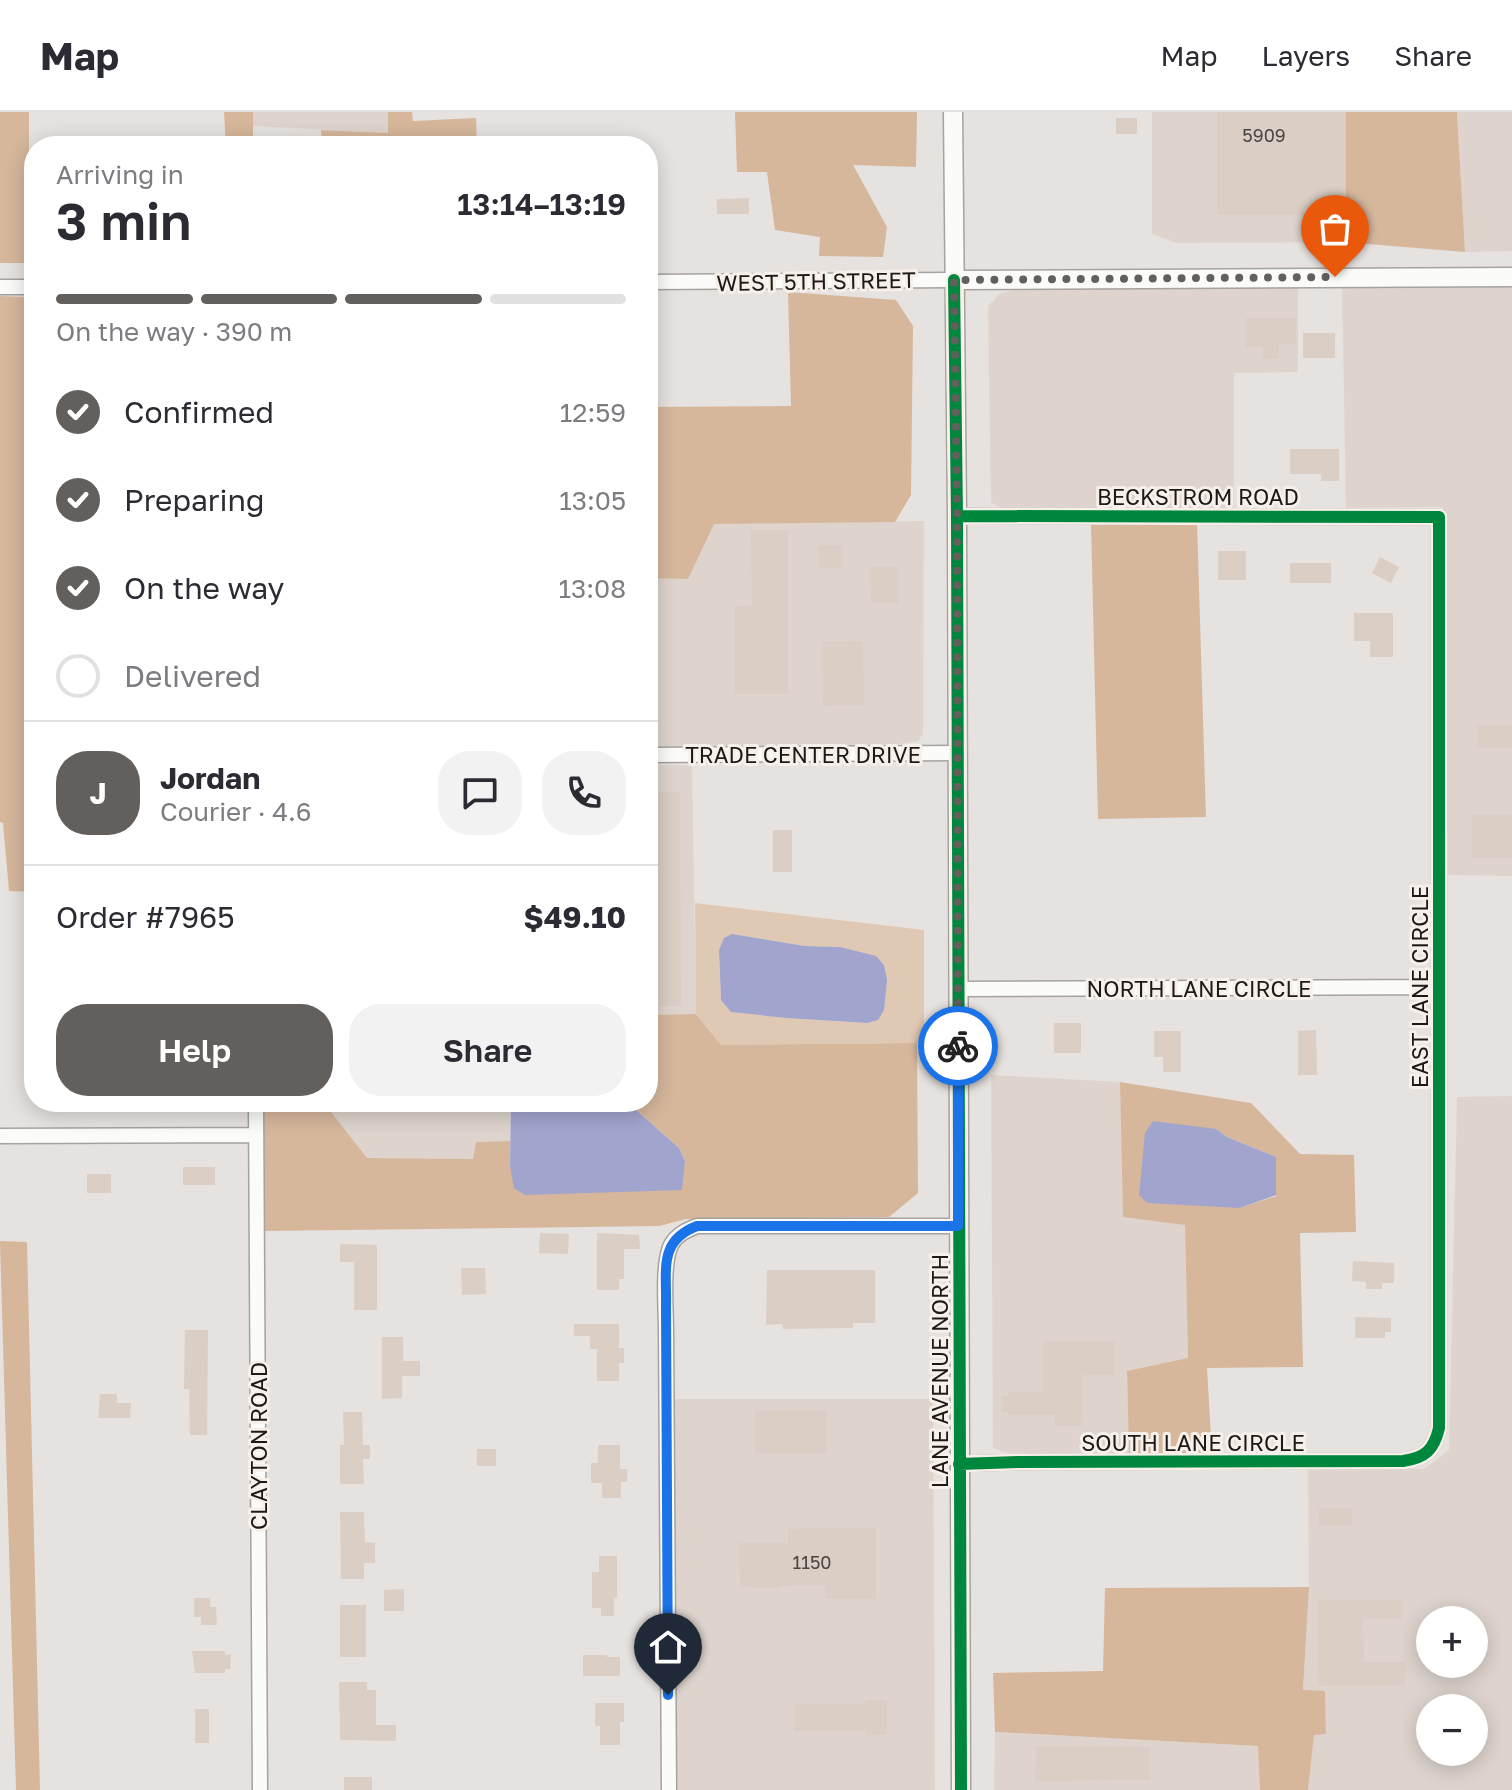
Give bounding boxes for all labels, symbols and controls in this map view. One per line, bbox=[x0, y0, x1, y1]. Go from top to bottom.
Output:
text: Map bbox=[40, 33, 119, 78]
text: Map bbox=[1160, 39, 1218, 72]
text: Layers bbox=[1262, 39, 1350, 72]
text: Share bbox=[1394, 39, 1472, 72]
house number: 5909 bbox=[1242, 124, 1286, 146]
text: Arriving in bbox=[56, 159, 184, 190]
text: 13:14–13:19 bbox=[457, 186, 626, 222]
text: 3 min bbox=[56, 189, 191, 251]
pin bbox=[1301, 195, 1369, 277]
icon: bag bbox=[1313, 207, 1357, 251]
street label: WEST 5TH STREET bbox=[716, 266, 916, 296]
text: On the way · 390 m bbox=[56, 316, 292, 347]
icon: check bbox=[56, 390, 100, 434]
text: Confirmed bbox=[124, 394, 274, 430]
text: 12:59 bbox=[560, 397, 626, 428]
icon: check bbox=[56, 478, 100, 522]
text: Preparing bbox=[124, 482, 265, 518]
street label: BECKSTROM ROAD bbox=[1097, 483, 1299, 510]
text: 13:05 bbox=[559, 485, 626, 516]
icon: check bbox=[56, 566, 100, 610]
text: On the way bbox=[124, 570, 284, 606]
text: 13:08 bbox=[558, 573, 626, 604]
text: Delivered bbox=[124, 658, 261, 694]
street label: TRADE CENTER DRIVE bbox=[685, 741, 921, 768]
button: chat bbox=[438, 751, 522, 835]
button: phone bbox=[542, 751, 626, 835]
text: Jordan bbox=[160, 760, 260, 796]
text: J bbox=[89, 775, 107, 811]
text: Courier · 4.6 bbox=[160, 796, 312, 827]
street label: EAST LANE CIRCLE bbox=[1406, 886, 1433, 1088]
text: Order #7965 bbox=[56, 899, 235, 935]
text: $49.10 bbox=[524, 899, 626, 935]
street label: NORTH LANE CIRCLE bbox=[1087, 975, 1311, 1002]
button: Help bbox=[56, 1004, 333, 1096]
button: Share bbox=[349, 1004, 626, 1096]
courier bbox=[918, 1006, 998, 1086]
icon: bike bbox=[936, 1024, 980, 1068]
street label: LANE AVENUE NORTH bbox=[926, 1254, 953, 1488]
street label: CLAYTON ROAD bbox=[245, 1362, 272, 1530]
street label: SOUTH LANE CIRCLE bbox=[1081, 1429, 1305, 1456]
house number: 1150 bbox=[792, 1551, 832, 1573]
map controls bbox=[1416, 1606, 1488, 1766]
button: + bbox=[1416, 1606, 1488, 1678]
pin bbox=[634, 1613, 702, 1695]
icon: home bbox=[646, 1625, 690, 1669]
button: − bbox=[1416, 1694, 1488, 1766]

